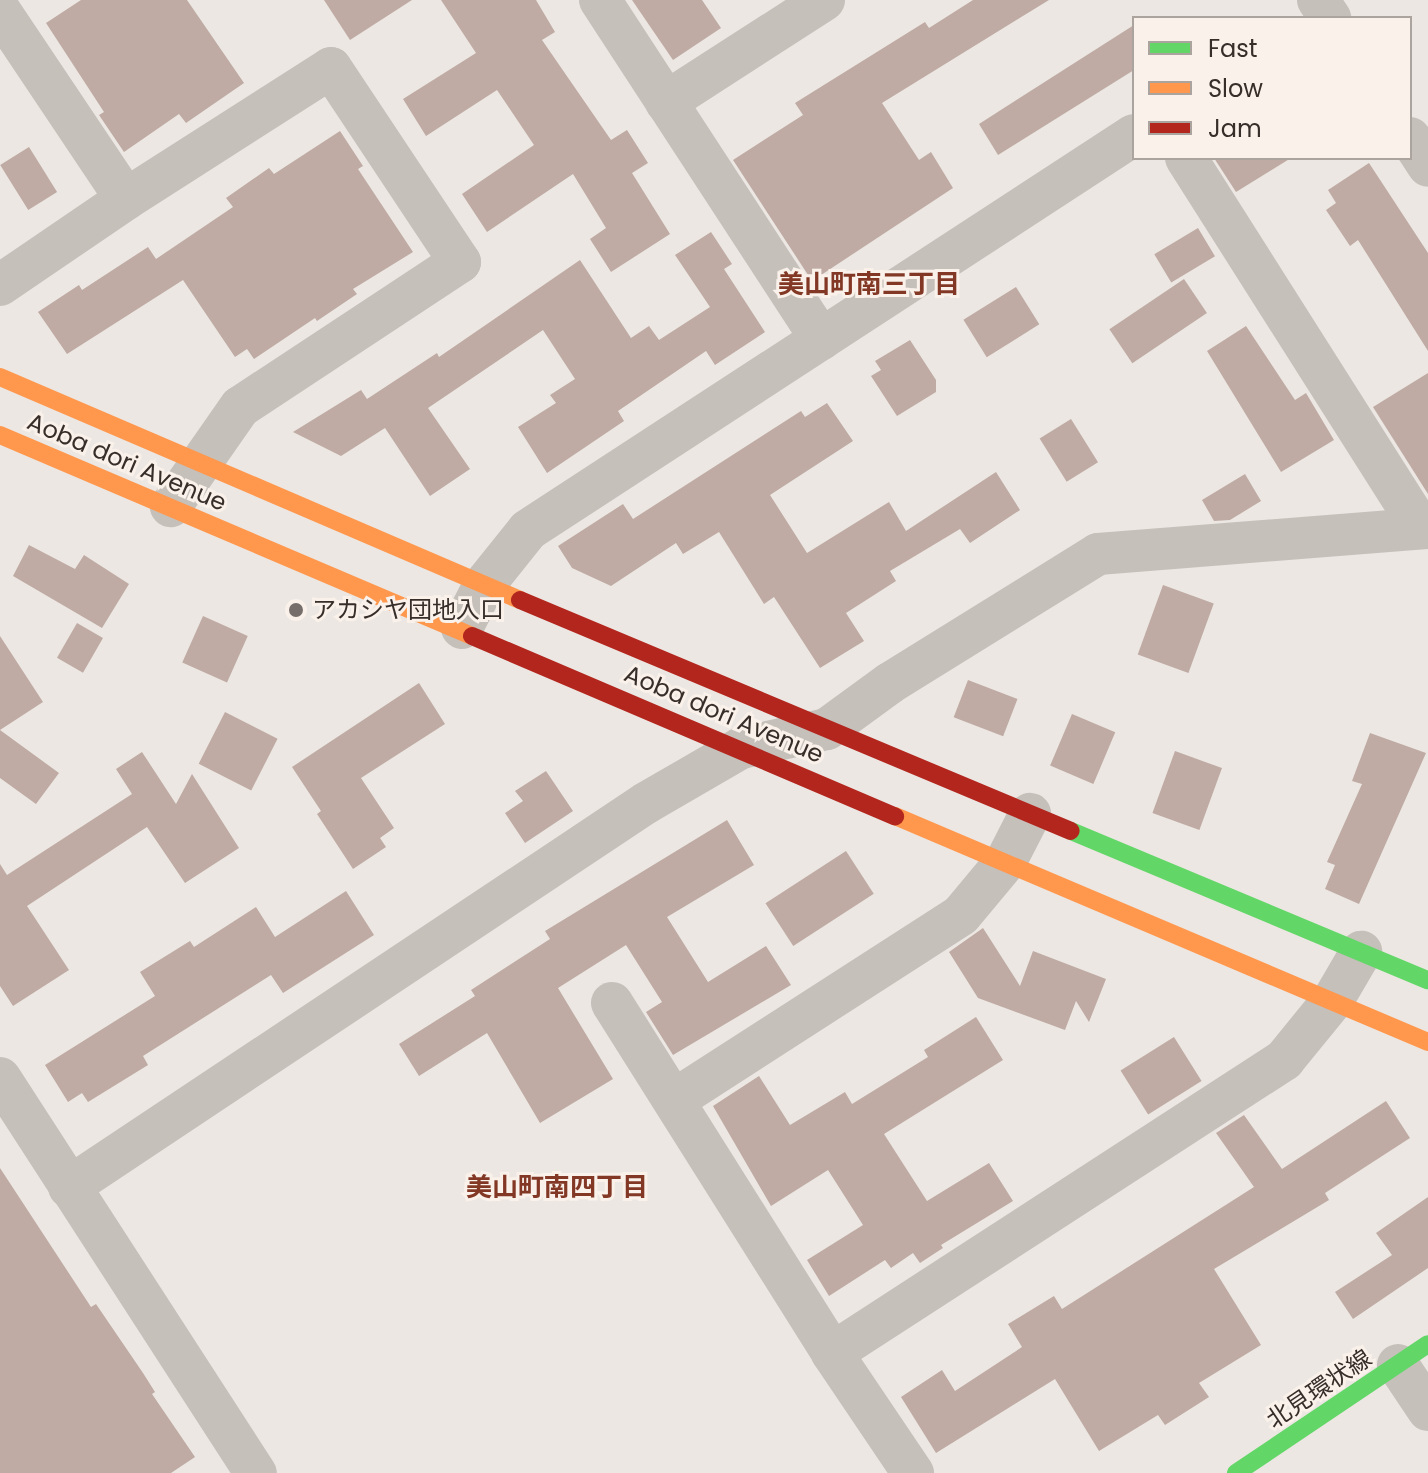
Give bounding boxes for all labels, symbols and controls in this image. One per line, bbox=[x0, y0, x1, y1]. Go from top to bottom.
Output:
legend bbox=[1132, 16, 1412, 160]
text: Fast bbox=[1208, 32, 1258, 65]
text: Slow bbox=[1208, 72, 1263, 105]
text: Jam bbox=[1208, 112, 1262, 145]
district label: 美山町南三丁目 bbox=[778, 269, 960, 301]
street label: Aoba dori Avenue bbox=[23, 407, 231, 517]
place label: アカシヤ団地入口 bbox=[312, 596, 504, 624]
marker: アカシヤ団地入口 bbox=[287, 601, 305, 619]
street label: Aoba dori Avenue bbox=[620, 659, 828, 769]
district label: 美山町南四丁目 bbox=[466, 1172, 648, 1204]
street label: 北見環状線 bbox=[1261, 1344, 1377, 1434]

